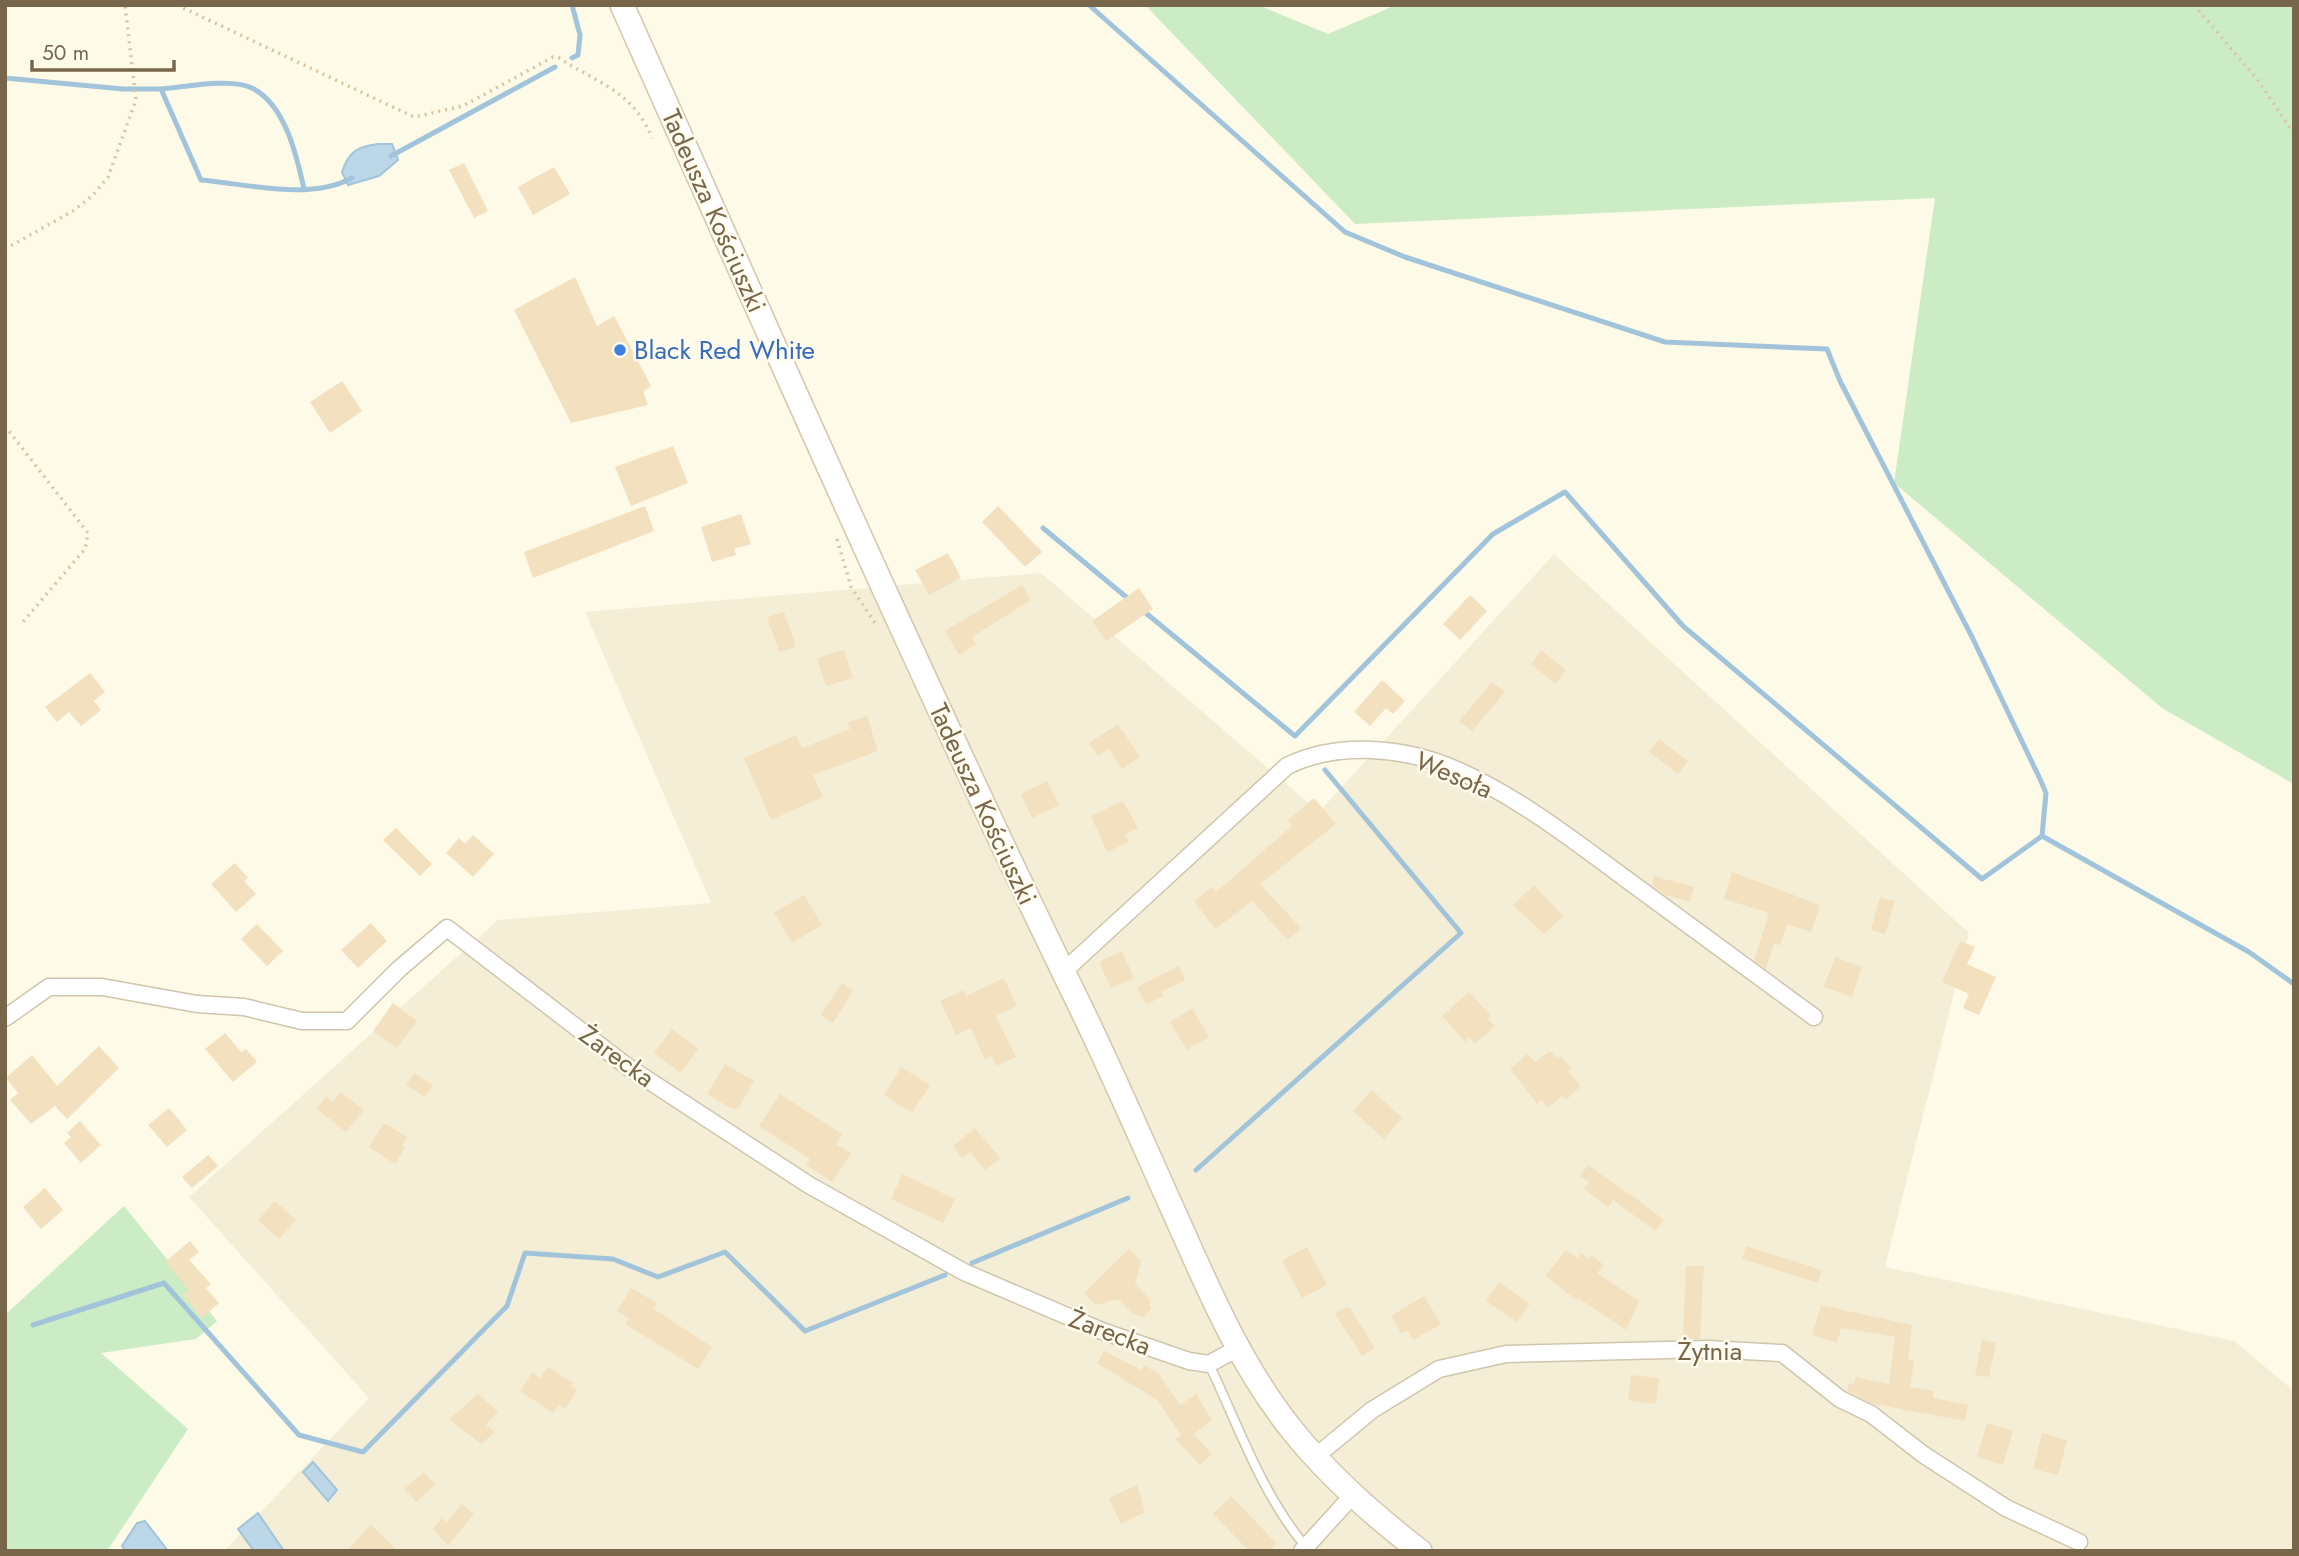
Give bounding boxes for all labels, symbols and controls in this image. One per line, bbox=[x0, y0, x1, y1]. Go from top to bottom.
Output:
scale bar bbox=[32, 28, 173, 72]
text: 50 m bbox=[42, 38, 89, 68]
street label: Tadeusza Kościuszki bbox=[652, 103, 776, 319]
place label: Black Red White bbox=[634, 331, 815, 369]
marker: Black Red White bbox=[612, 342, 628, 358]
street label: Tadeusza Kościuszki bbox=[920, 697, 1046, 911]
street label: Wesoła bbox=[1410, 742, 1498, 808]
street label: Żarecka bbox=[571, 1016, 663, 1096]
street label: Żarecka bbox=[1064, 1299, 1156, 1365]
street label: Żytnia bbox=[1678, 1332, 1742, 1370]

